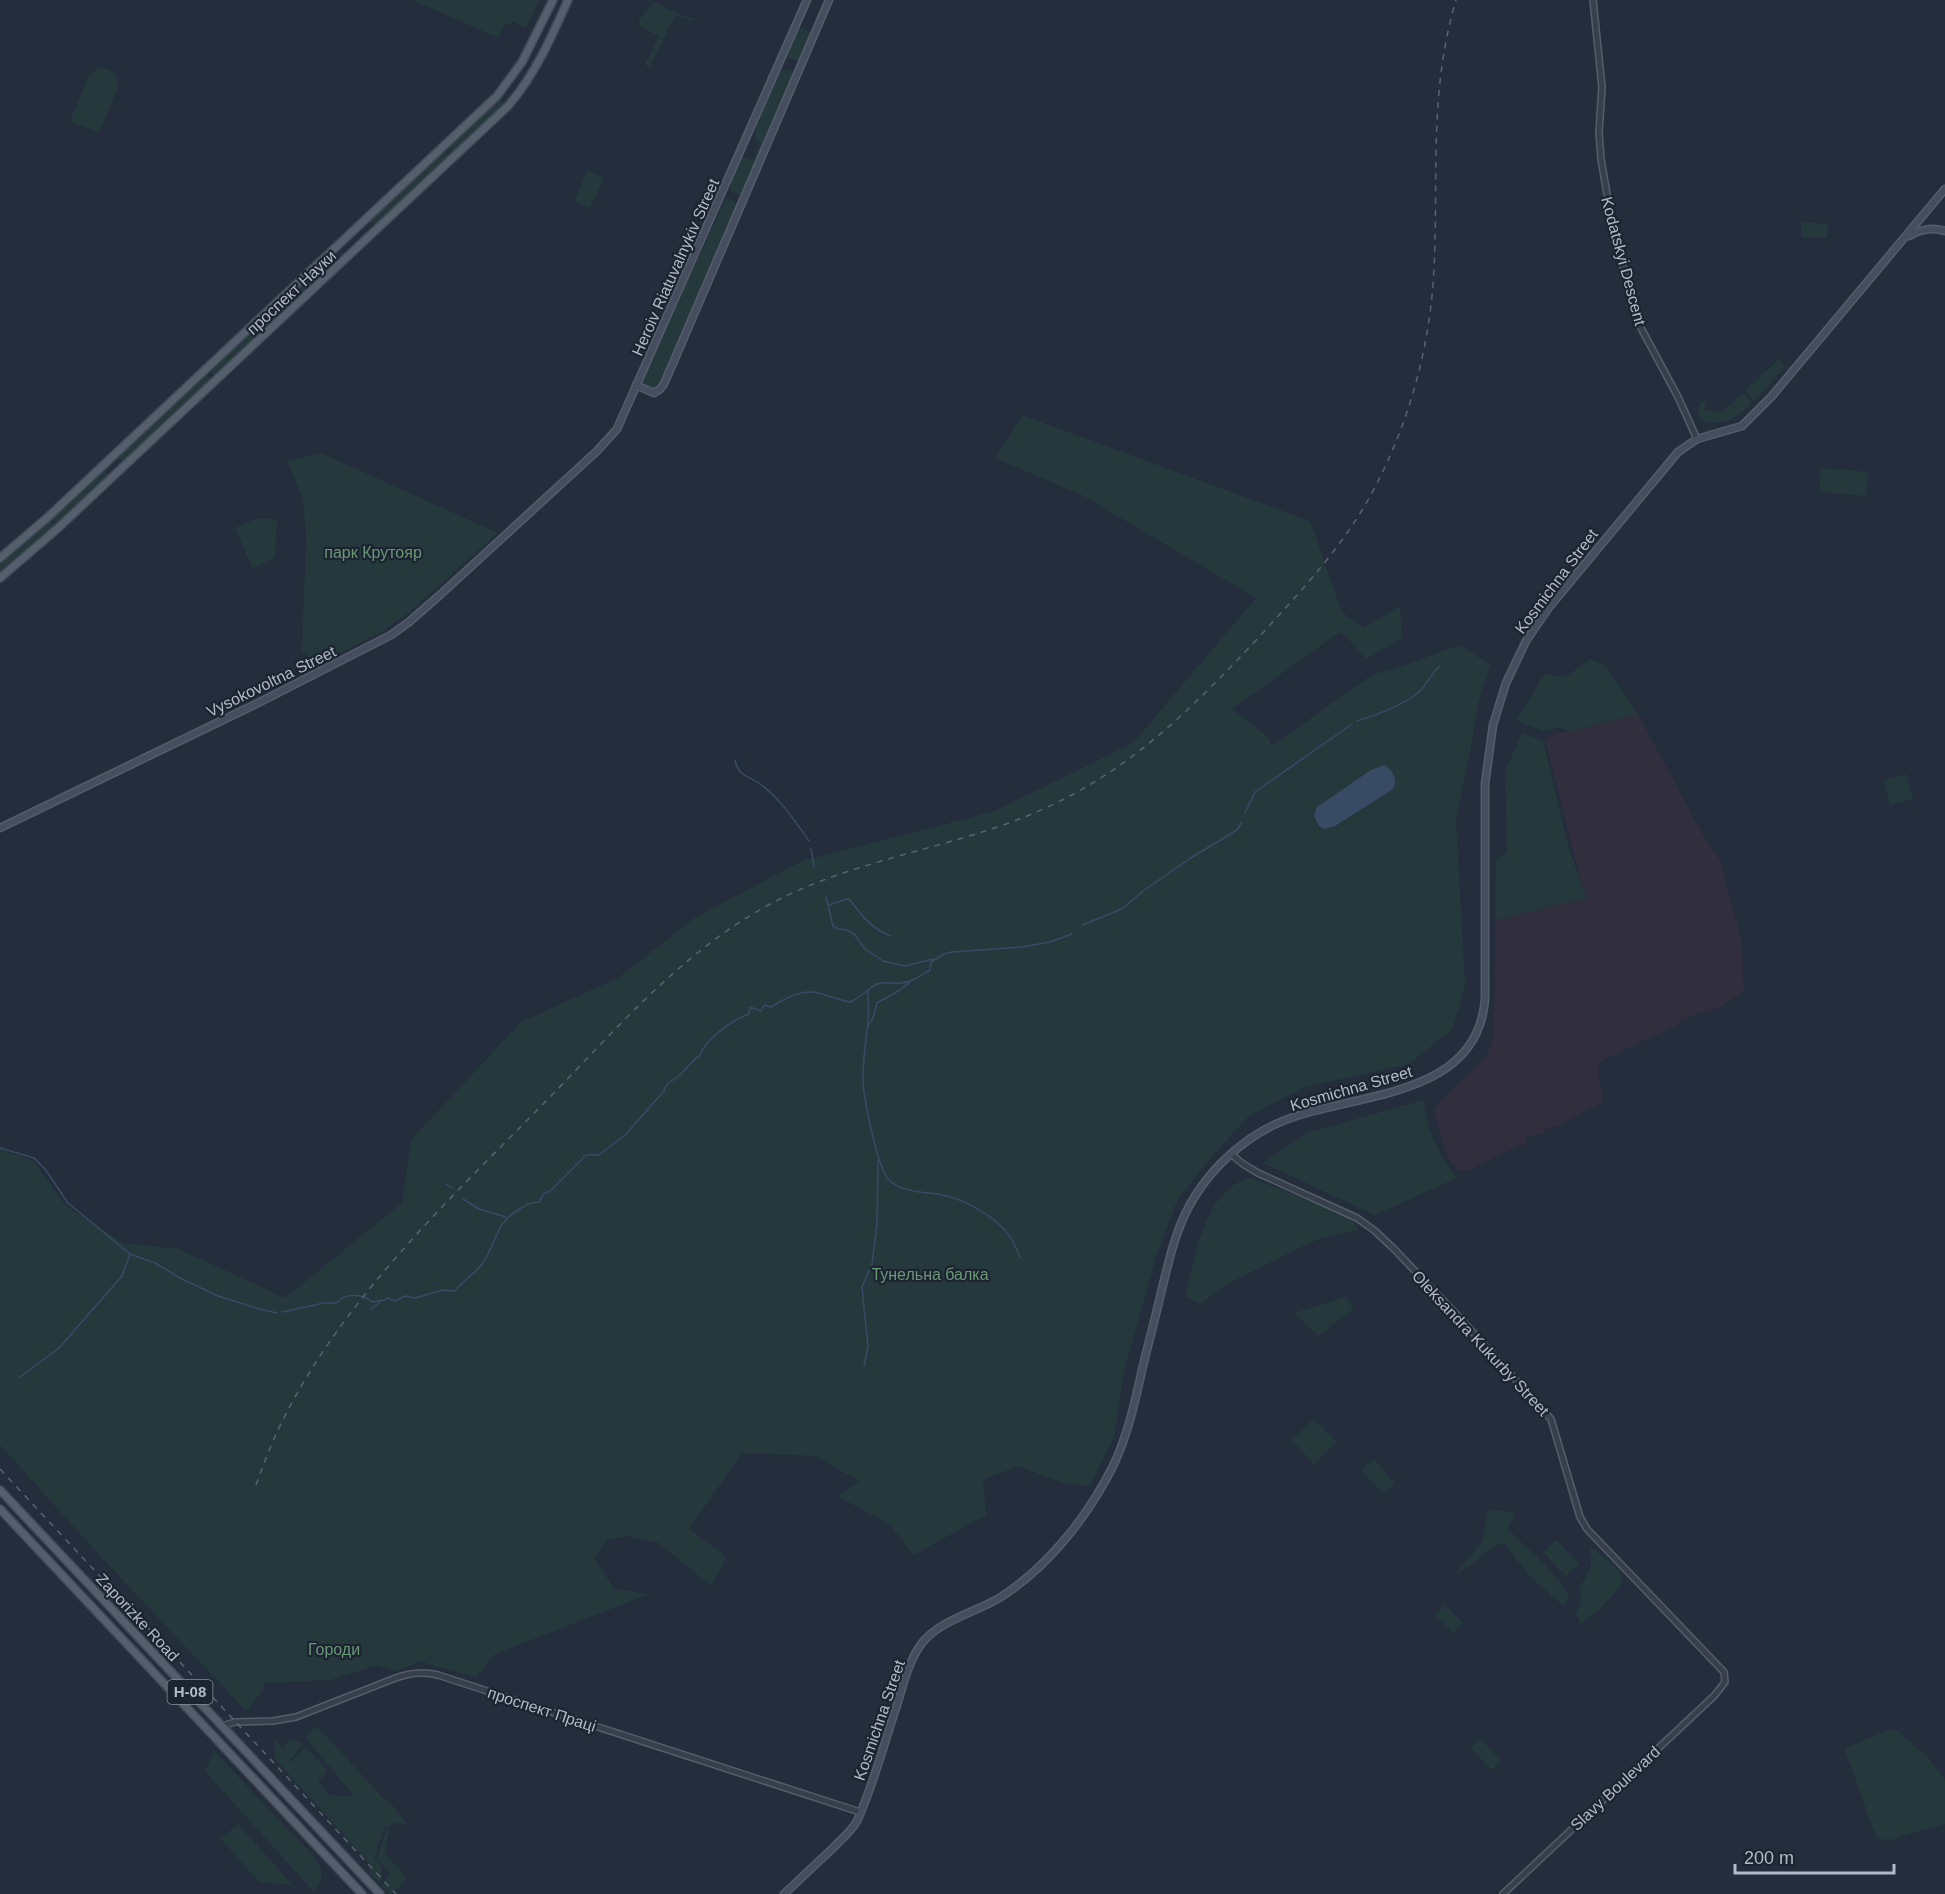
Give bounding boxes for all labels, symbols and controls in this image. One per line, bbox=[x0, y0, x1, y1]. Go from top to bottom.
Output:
street label: Heroiv Riatuvalnykiv Street bbox=[629, 176, 723, 358]
street label: Kodatskyi Descent bbox=[1598, 195, 1649, 328]
street label: проспект Науки bbox=[243, 247, 339, 338]
street label: Kosmichna Street bbox=[1512, 525, 1602, 637]
park label: парк Крутояр bbox=[324, 544, 422, 561]
street label: Vysokovoltna Street bbox=[204, 643, 339, 720]
street label: Kosmichna Street bbox=[1288, 1063, 1415, 1114]
park label: Тунельна балка bbox=[871, 1266, 989, 1283]
street label: Oleksandra Kukurby Street bbox=[1409, 1267, 1553, 1420]
street label: Zaporizke Road bbox=[93, 1570, 182, 1664]
park label: Городи bbox=[308, 1641, 360, 1658]
street label: Kosmichna Street bbox=[851, 1657, 908, 1783]
road number: Н-08 bbox=[168, 1680, 213, 1704]
street label: проспект Праці bbox=[485, 1684, 598, 1735]
street label: Slavy Boulevard bbox=[1567, 1743, 1663, 1834]
scale bar bbox=[1735, 1837, 1894, 1875]
text: 200 m bbox=[1744, 1848, 1794, 1868]

